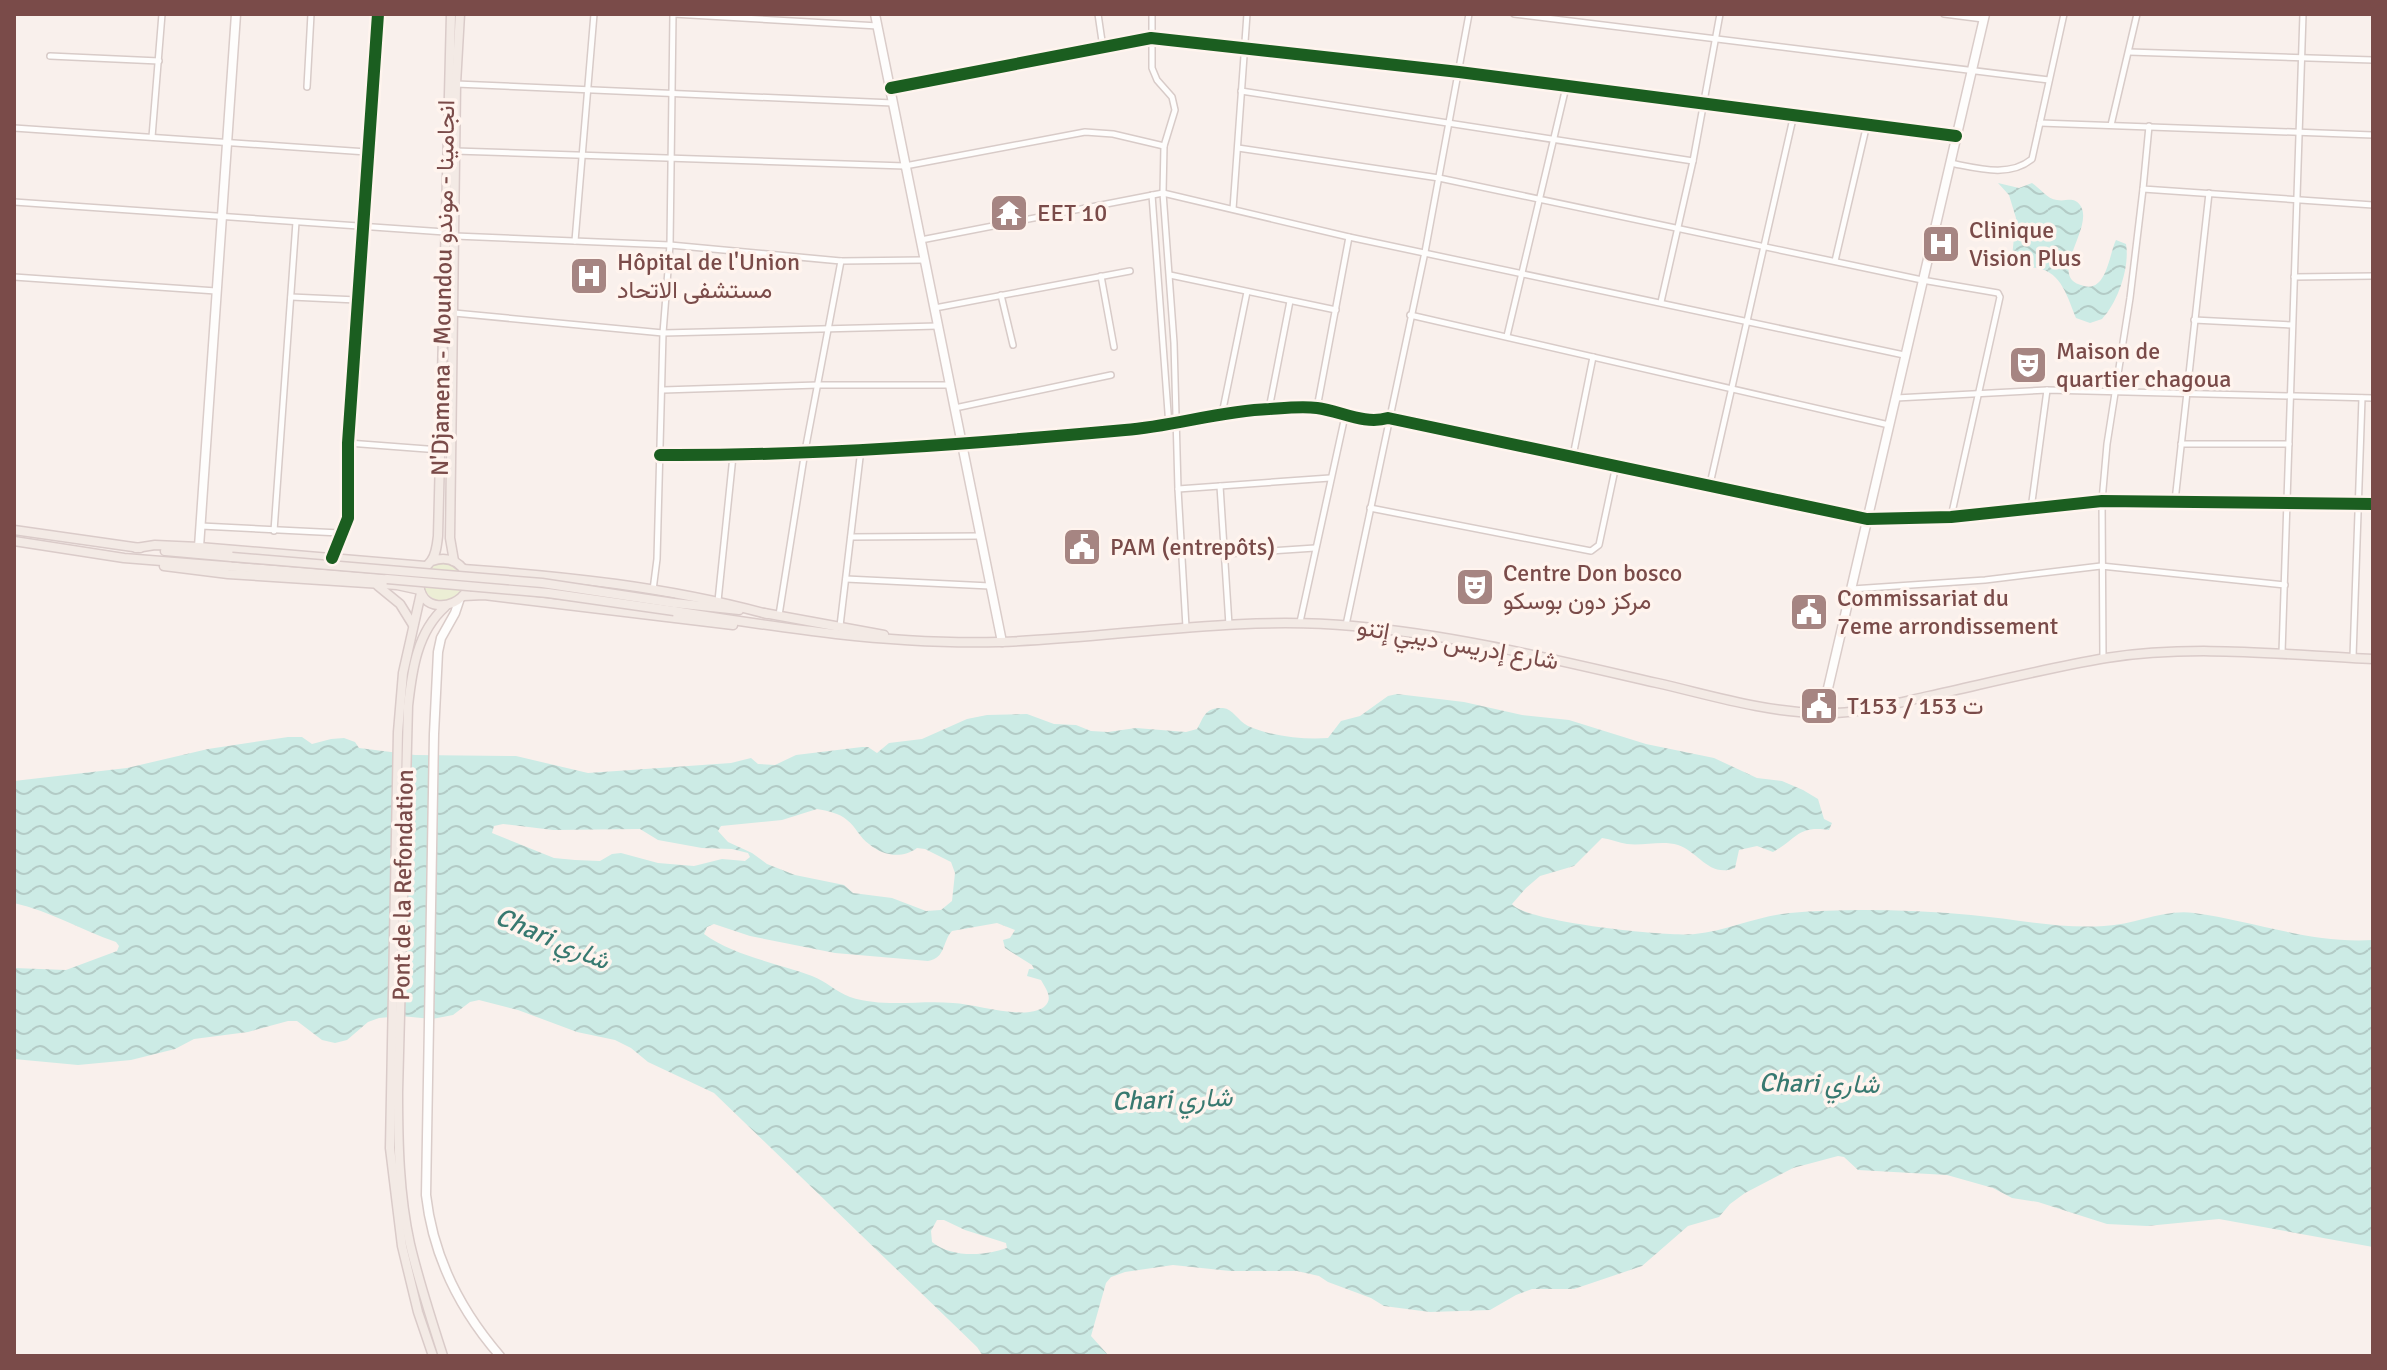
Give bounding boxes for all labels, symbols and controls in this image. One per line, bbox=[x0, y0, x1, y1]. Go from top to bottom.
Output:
street label: N'Djamena - Moundou انجامينا - موندو bbox=[425, 100, 461, 476]
temple icon: EET 10 bbox=[988, 192, 1030, 234]
place label: EET 10 bbox=[1037, 198, 1107, 228]
place label: Clinique Vision Plus bbox=[1969, 215, 2081, 273]
hospital icon: Clinique Vision Plus bbox=[1920, 223, 1962, 265]
place label: Hôpital de l'Union مستشفى الاتحاد bbox=[617, 247, 800, 305]
hospital icon: Hôpital de l'Union مستشفى الاتحاد bbox=[568, 255, 610, 297]
place label: Maison de quartier chagoua bbox=[2056, 336, 2231, 394]
theatre icon: Maison de quartier chagoua bbox=[2007, 344, 2049, 386]
public building icon: PAM (entrepôts) bbox=[1061, 526, 1103, 568]
place label: PAM (entrepôts) bbox=[1110, 532, 1275, 562]
place label: Centre Don bosco مركز دون بوسكو bbox=[1503, 558, 1682, 616]
theatre icon: Centre Don bosco مركز دون بوسكو bbox=[1454, 566, 1496, 608]
place label: Commissariat du 7eme arrondissement bbox=[1837, 583, 2058, 641]
public building icon: Commissariat du 7eme arrondissement bbox=[1788, 591, 1830, 633]
street label: شارع إدريس ديبي إتنو bbox=[1354, 612, 1561, 680]
public building icon: T153 / ت 153 bbox=[1798, 685, 1840, 727]
place label: T153 / ت 153 bbox=[1847, 691, 1984, 721]
street label: Pont de la Refondation bbox=[386, 769, 420, 1001]
water label: Chari شاري bbox=[489, 901, 615, 982]
water label: Chari شاري bbox=[1758, 1067, 1881, 1105]
water label: Chari شاري bbox=[1111, 1082, 1234, 1122]

